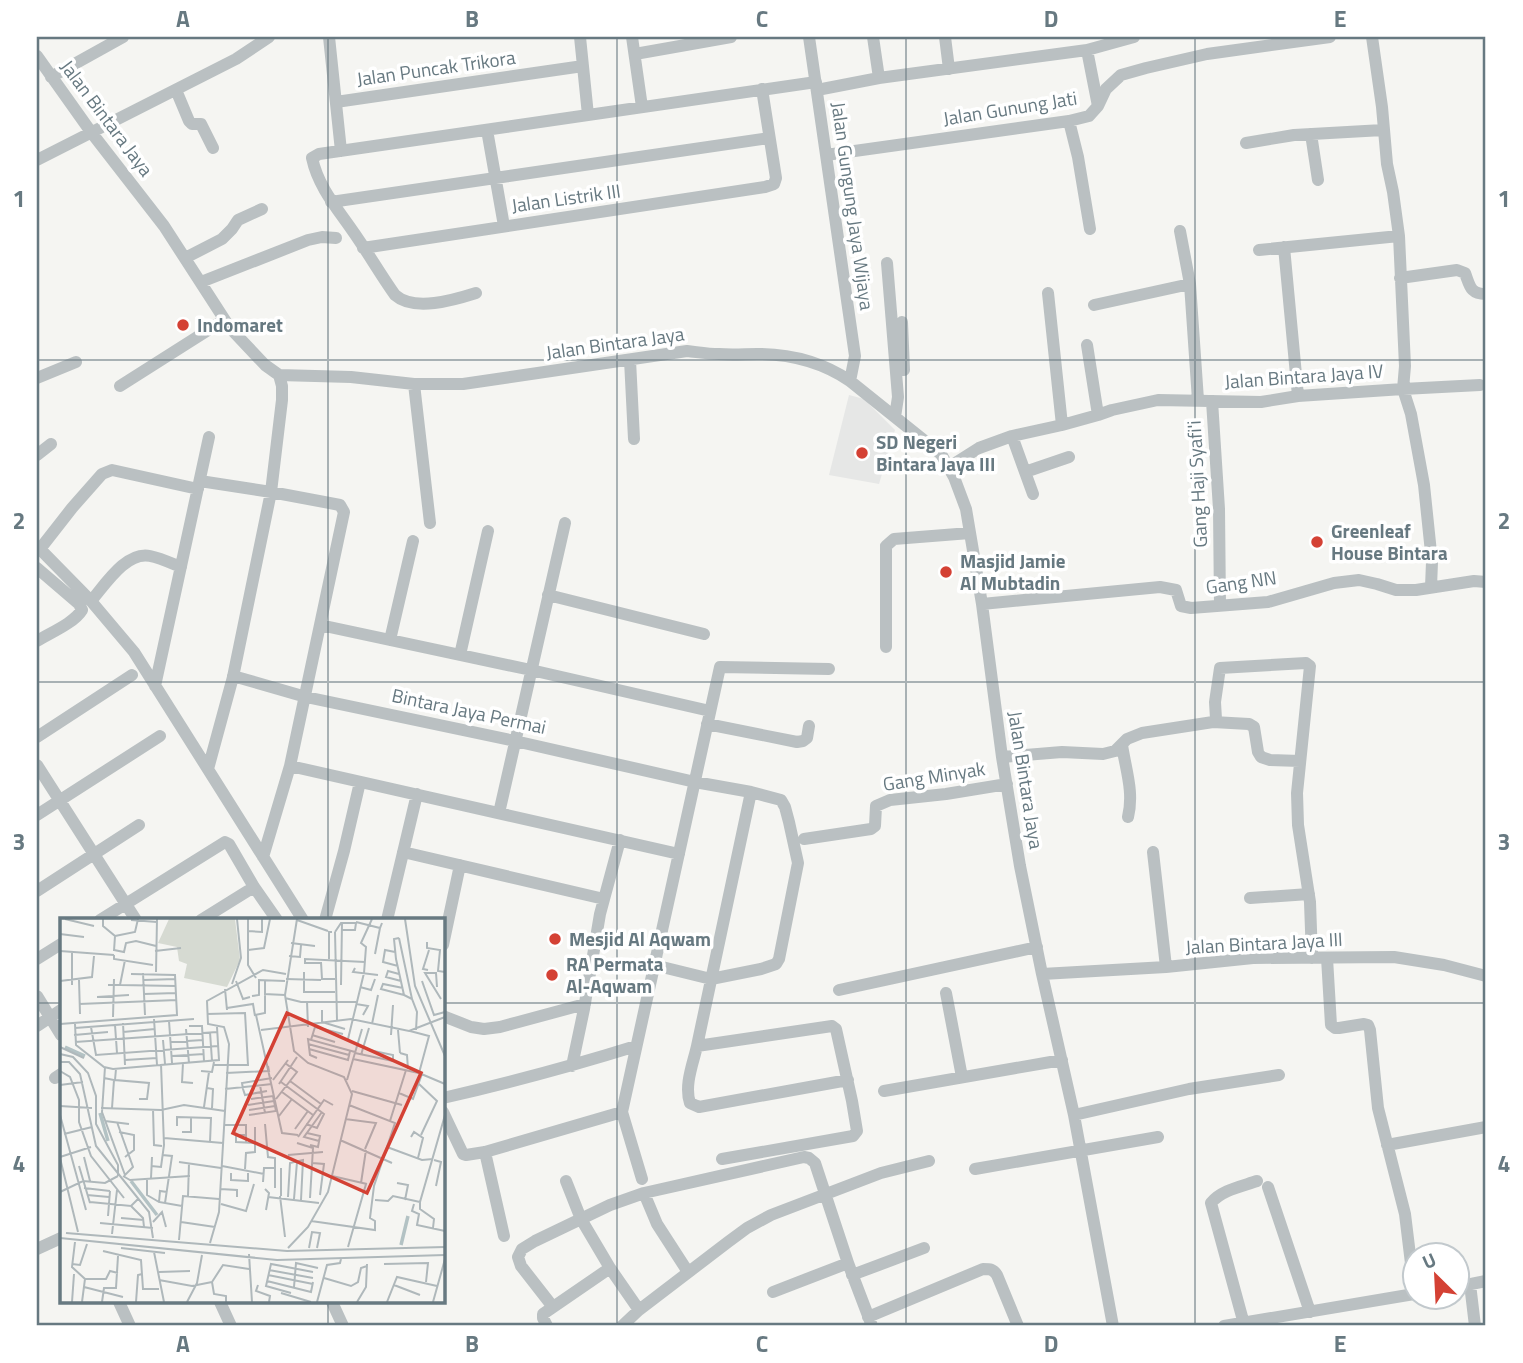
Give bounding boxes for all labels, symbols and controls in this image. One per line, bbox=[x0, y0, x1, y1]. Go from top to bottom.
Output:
text: A bbox=[176, 1, 190, 36]
text: B bbox=[465, 1, 479, 36]
text: C bbox=[756, 1, 768, 36]
text: D bbox=[1044, 1, 1058, 36]
text: E bbox=[1334, 1, 1346, 36]
street label: Jalan Puncak Trikora bbox=[355, 42, 518, 93]
street label: Jalan Bintara Jaya bbox=[54, 53, 161, 182]
street label: Jalan Gunung Jati bbox=[941, 83, 1079, 132]
street label: Jalan Gungung Jaya Wijaya bbox=[825, 100, 883, 312]
street label: Jalan Listrik III bbox=[509, 175, 622, 220]
text: 1 bbox=[13, 181, 25, 216]
text: 1 bbox=[1498, 181, 1510, 216]
place label: Indomaret bbox=[197, 310, 283, 339]
marker: Indomaret bbox=[175, 317, 191, 333]
street label: Jalan Bintara Jaya bbox=[544, 318, 686, 367]
street label: Jalan Bintara Jaya IV bbox=[1224, 355, 1384, 396]
street label: Gang Haji Syafi'i bbox=[1179, 420, 1214, 548]
place label: SD Negeri Bintara Jaya III bbox=[876, 427, 995, 478]
marker: SD Negeri Bintara Jaya III bbox=[854, 445, 870, 461]
text: 2 bbox=[13, 503, 25, 538]
text: 2 bbox=[1498, 503, 1510, 538]
place label: Greenleaf House Bintara bbox=[1331, 516, 1448, 567]
marker: Greenleaf House Bintara bbox=[1309, 534, 1325, 550]
place label: Masjid Jamie Al Mubtadin bbox=[960, 546, 1066, 597]
street label: Gang NN bbox=[1204, 562, 1278, 601]
marker: Masjid Jamie Al Mubtadin bbox=[938, 564, 954, 580]
street label: Bintara Jaya Permai bbox=[389, 680, 549, 741]
street label: Jalan Bintara Jaya bbox=[1001, 709, 1052, 851]
street label: Gang Minyak bbox=[881, 753, 987, 798]
text: 3 bbox=[13, 824, 25, 859]
text: 3 bbox=[1498, 824, 1510, 859]
inset map bbox=[60, 918, 444, 1304]
place label: Mesjid Al Aqwam bbox=[569, 924, 711, 953]
street label: Jalan Bintara Jaya III bbox=[1185, 924, 1343, 961]
marker: Mesjid Al Aqwam bbox=[547, 931, 563, 947]
place label: RA Permata Al-Aqwam bbox=[566, 949, 664, 1000]
marker: RA Permata Al-Aqwam bbox=[544, 967, 560, 983]
text: 4 bbox=[13, 1146, 25, 1181]
text: 4 bbox=[1498, 1146, 1510, 1181]
north arrow bbox=[1400, 1240, 1470, 1310]
text: U bbox=[1417, 1244, 1440, 1276]
text: A bbox=[176, 1326, 190, 1361]
text: B bbox=[465, 1326, 479, 1361]
text: C bbox=[756, 1326, 768, 1361]
text: D bbox=[1044, 1326, 1058, 1361]
text: E bbox=[1334, 1326, 1346, 1361]

